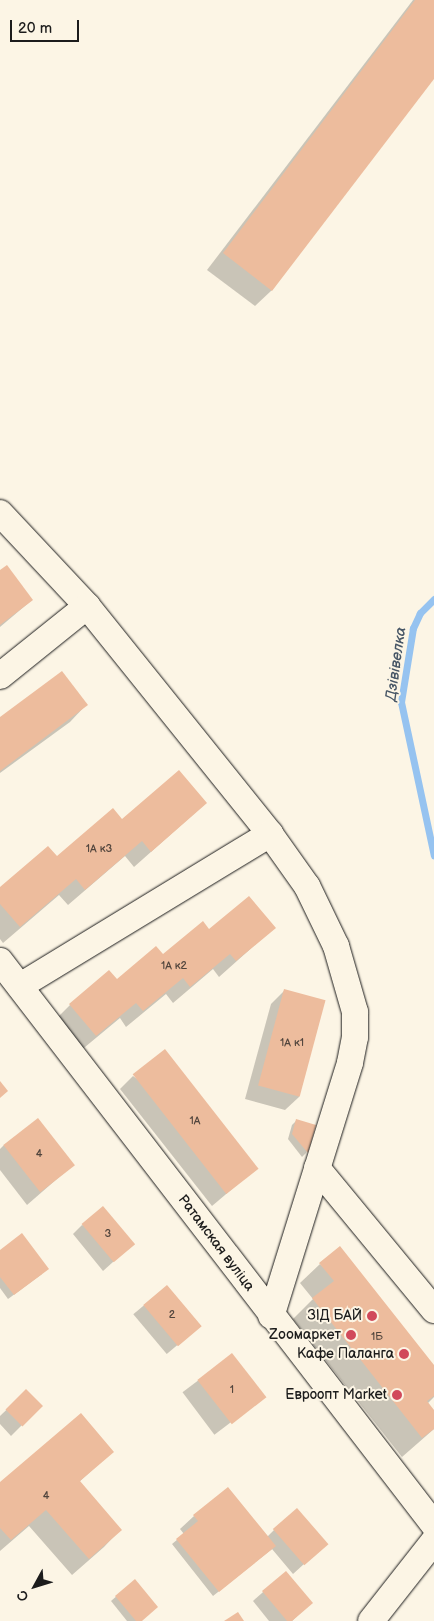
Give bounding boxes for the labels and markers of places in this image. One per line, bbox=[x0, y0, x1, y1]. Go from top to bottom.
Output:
place label: ЗІД БАЙ bbox=[308, 1308, 362, 1324]
marker: ЗІД БАЙ bbox=[366, 1310, 378, 1322]
place label: Zooмаркет bbox=[269, 1327, 341, 1343]
marker: Zooмаркет bbox=[345, 1329, 357, 1341]
place label: Кафе Паланга bbox=[297, 1346, 394, 1362]
marker: Кафе Паланга bbox=[398, 1348, 410, 1360]
place label: Евроопт Market bbox=[285, 1387, 387, 1403]
marker: Евроопт Market bbox=[391, 1389, 403, 1401]

